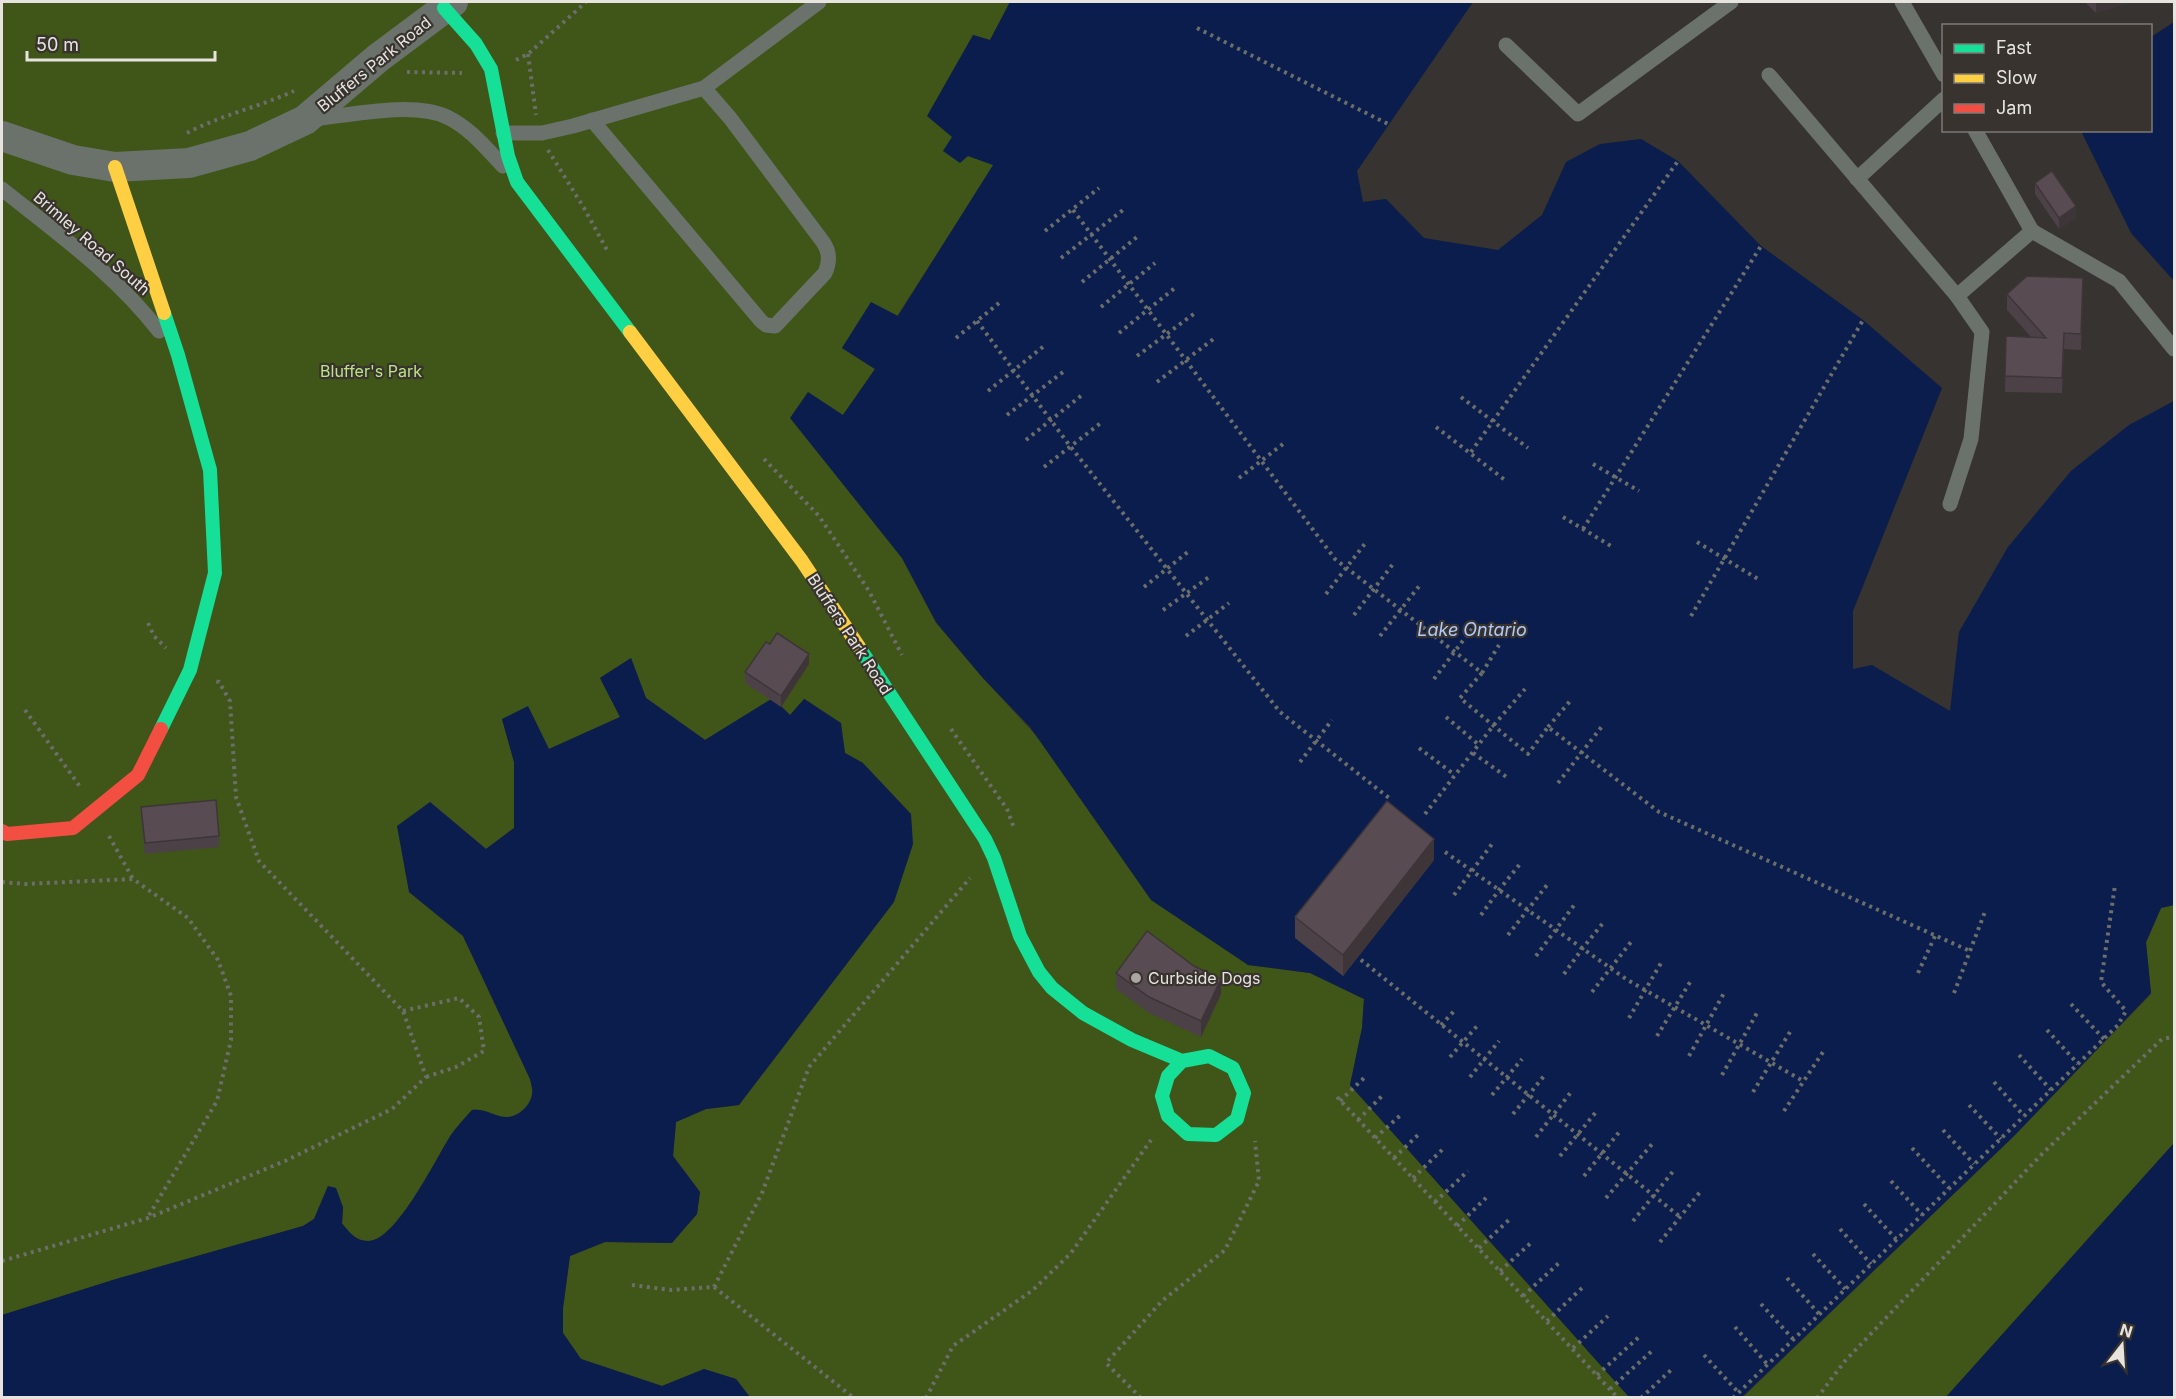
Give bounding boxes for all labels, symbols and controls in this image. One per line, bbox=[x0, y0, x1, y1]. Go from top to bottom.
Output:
street label: Bluffers Park Road bbox=[313, 12, 435, 116]
scale bar bbox=[27, 24, 214, 62]
legend bbox=[1942, 24, 2152, 132]
text: 50 m bbox=[36, 34, 79, 55]
text: Fast bbox=[1996, 37, 2032, 58]
text: Slow bbox=[1996, 67, 2037, 88]
text: Jam bbox=[1996, 97, 2032, 118]
street label: Brimley Road South bbox=[30, 187, 154, 299]
park label: Bluffer's Park bbox=[320, 361, 422, 381]
street label: Bluffers Park Road bbox=[803, 570, 897, 698]
water label: Lake Ontario bbox=[1417, 619, 1527, 640]
place label: Curbside Dogs bbox=[1148, 968, 1261, 988]
marker: Curbside Dogs bbox=[1129, 971, 1143, 985]
north arrow bbox=[2092, 1315, 2152, 1375]
text: N bbox=[2118, 1319, 2135, 1342]

